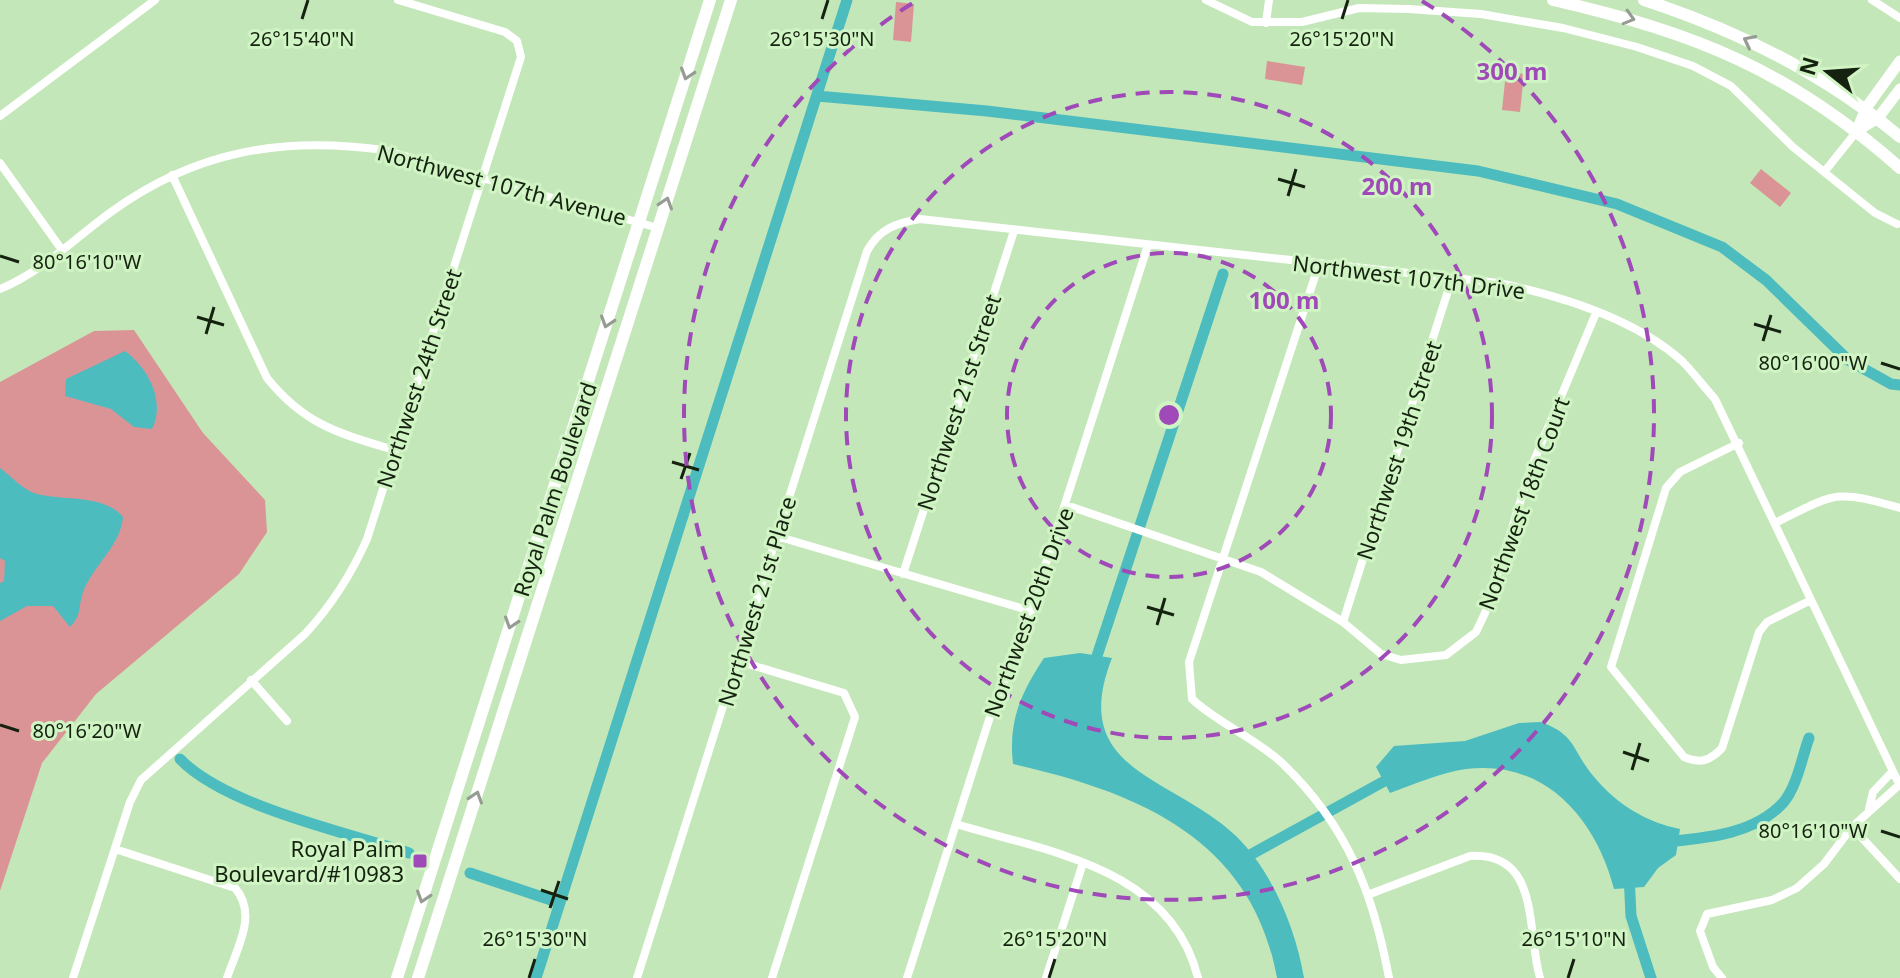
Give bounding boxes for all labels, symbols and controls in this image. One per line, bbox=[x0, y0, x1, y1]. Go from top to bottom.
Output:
one-way arrow bbox=[1622, 9, 1636, 25]
text: 26°15'40"N bbox=[249, 25, 355, 52]
text: 26°15'30"N bbox=[769, 25, 875, 52]
text: 26°15'20"N bbox=[1289, 25, 1395, 52]
north arrow bbox=[1788, 32, 1868, 112]
one-way arrow bbox=[1743, 35, 1758, 51]
text: N bbox=[1791, 53, 1825, 79]
text: 300 m bbox=[1477, 54, 1547, 87]
one-way arrow bbox=[680, 67, 696, 81]
street label: Northwest 107th Avenue bbox=[374, 136, 630, 232]
text: 200 m bbox=[1362, 169, 1432, 202]
one-way arrow bbox=[657, 197, 673, 211]
street label: Northwest 107th Drive bbox=[1291, 247, 1527, 305]
text: 80°16'10"W bbox=[33, 248, 142, 275]
street label: Northwest 24th Street bbox=[368, 265, 468, 491]
text: 100 m bbox=[1249, 283, 1319, 316]
street label: Northwest 21st Street bbox=[909, 290, 1007, 514]
one-way arrow bbox=[600, 315, 616, 328]
street label: Northwest 19th Street bbox=[1348, 337, 1448, 563]
text: 80°16'00"W bbox=[1759, 349, 1868, 376]
street label: Royal Palm Boulevard bbox=[505, 378, 603, 600]
street label: Northwest 18th Court bbox=[1470, 392, 1576, 614]
centre of rings bbox=[1155, 401, 1183, 429]
street label: Northwest 21st Place bbox=[710, 492, 802, 710]
street label: Northwest 20th Drive bbox=[976, 503, 1080, 721]
one-way arrow bbox=[504, 616, 520, 629]
text: 80°16'20"W bbox=[33, 717, 142, 744]
one-way arrow bbox=[467, 791, 483, 804]
text: 80°16'10"W bbox=[1759, 817, 1868, 844]
place label: Royal Palm Boulevard/#10983 bbox=[214, 833, 404, 888]
marker: Royal Palm Boulevard/#10983 bbox=[411, 852, 429, 870]
one-way arrow bbox=[416, 890, 432, 903]
text: 26°15'30"N bbox=[482, 925, 588, 952]
text: 26°15'20"N bbox=[1002, 925, 1108, 952]
text: 26°15'10"N bbox=[1521, 925, 1627, 952]

